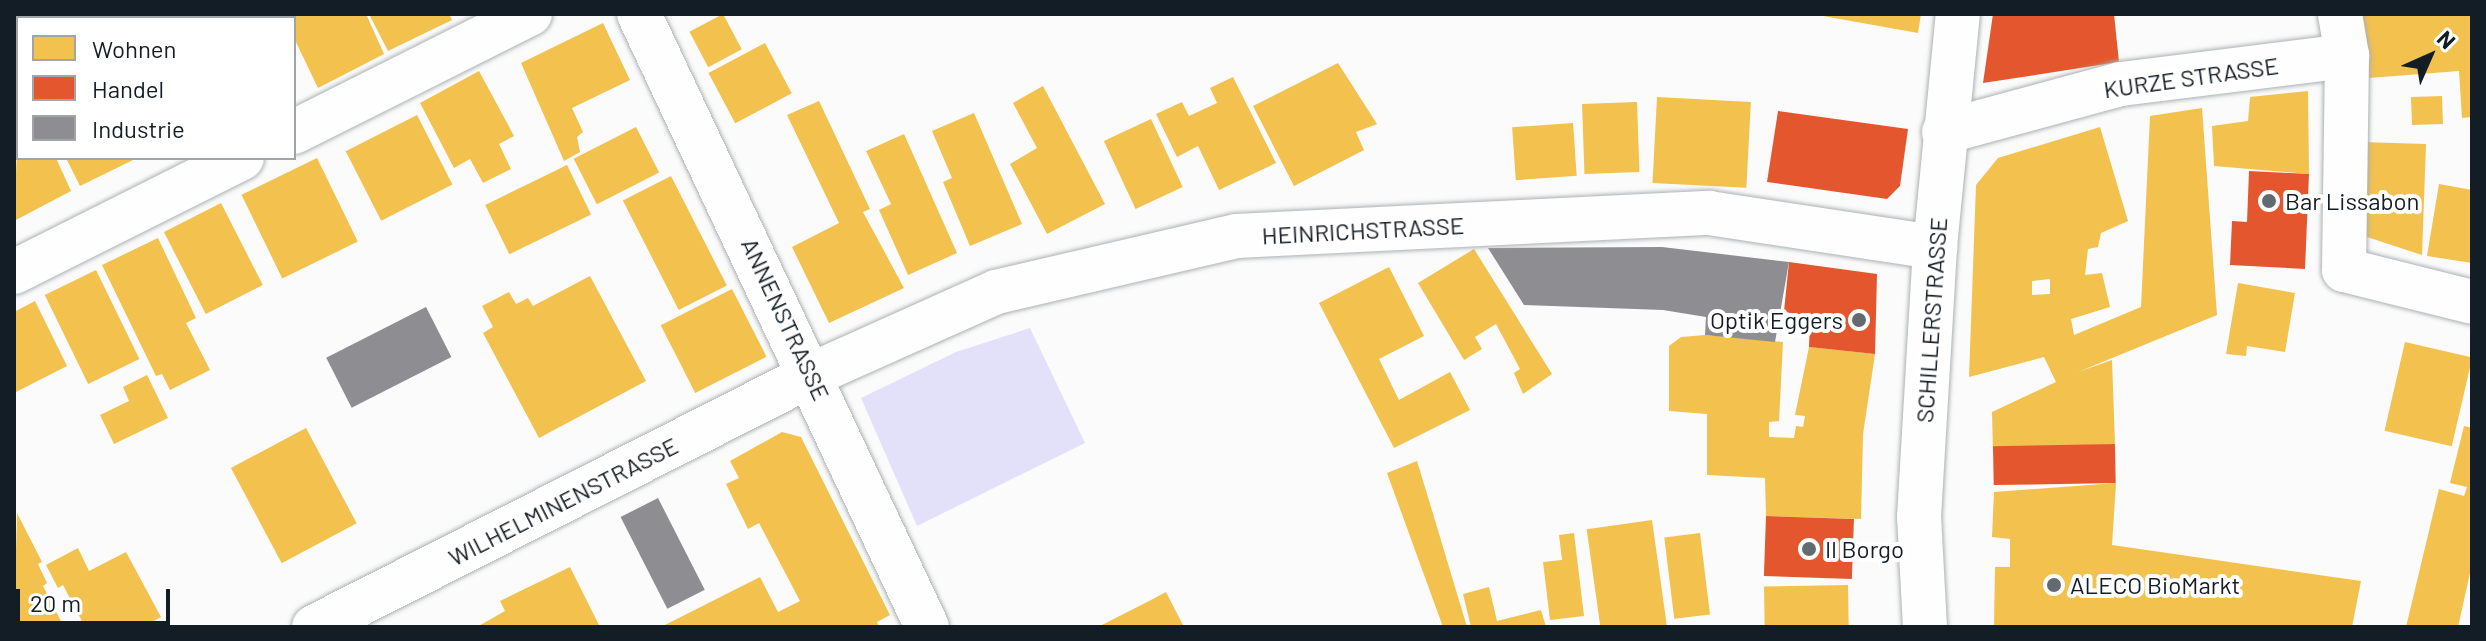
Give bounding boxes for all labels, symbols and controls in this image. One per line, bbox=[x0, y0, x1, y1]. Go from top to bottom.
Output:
legend bbox=[16, 16, 296, 160]
north arrow bbox=[2390, 16, 2470, 96]
text: N bbox=[2433, 25, 2461, 53]
text: Wohnen bbox=[92, 34, 176, 63]
street label: KURZE STRASSE bbox=[2102, 50, 2280, 104]
text: Handel bbox=[92, 74, 164, 103]
text: Industrie bbox=[92, 114, 185, 143]
place label: Bar Lissabon bbox=[2285, 187, 2419, 215]
marker: Bar Lissabon bbox=[2260, 192, 2278, 210]
street label: HEINRICHSTRASSE bbox=[1261, 210, 1465, 250]
street label: SCHILLERSTRASSE bbox=[1909, 216, 1953, 424]
street label: ANNENSTRASSE bbox=[736, 233, 836, 405]
place label: Optik Eggers bbox=[1710, 306, 1843, 334]
marker: Optik Eggers bbox=[1850, 311, 1868, 329]
street label: WILHELMINENSTRASSE bbox=[443, 431, 683, 571]
place label: Il Borgo bbox=[1825, 535, 1904, 563]
marker: Il Borgo bbox=[1800, 540, 1818, 558]
place label: ALECO BioMarkt bbox=[2070, 571, 2240, 599]
scale bar bbox=[20, 573, 174, 623]
marker: ALECO BioMarkt bbox=[2045, 576, 2063, 594]
text: 20 m bbox=[30, 588, 81, 617]

